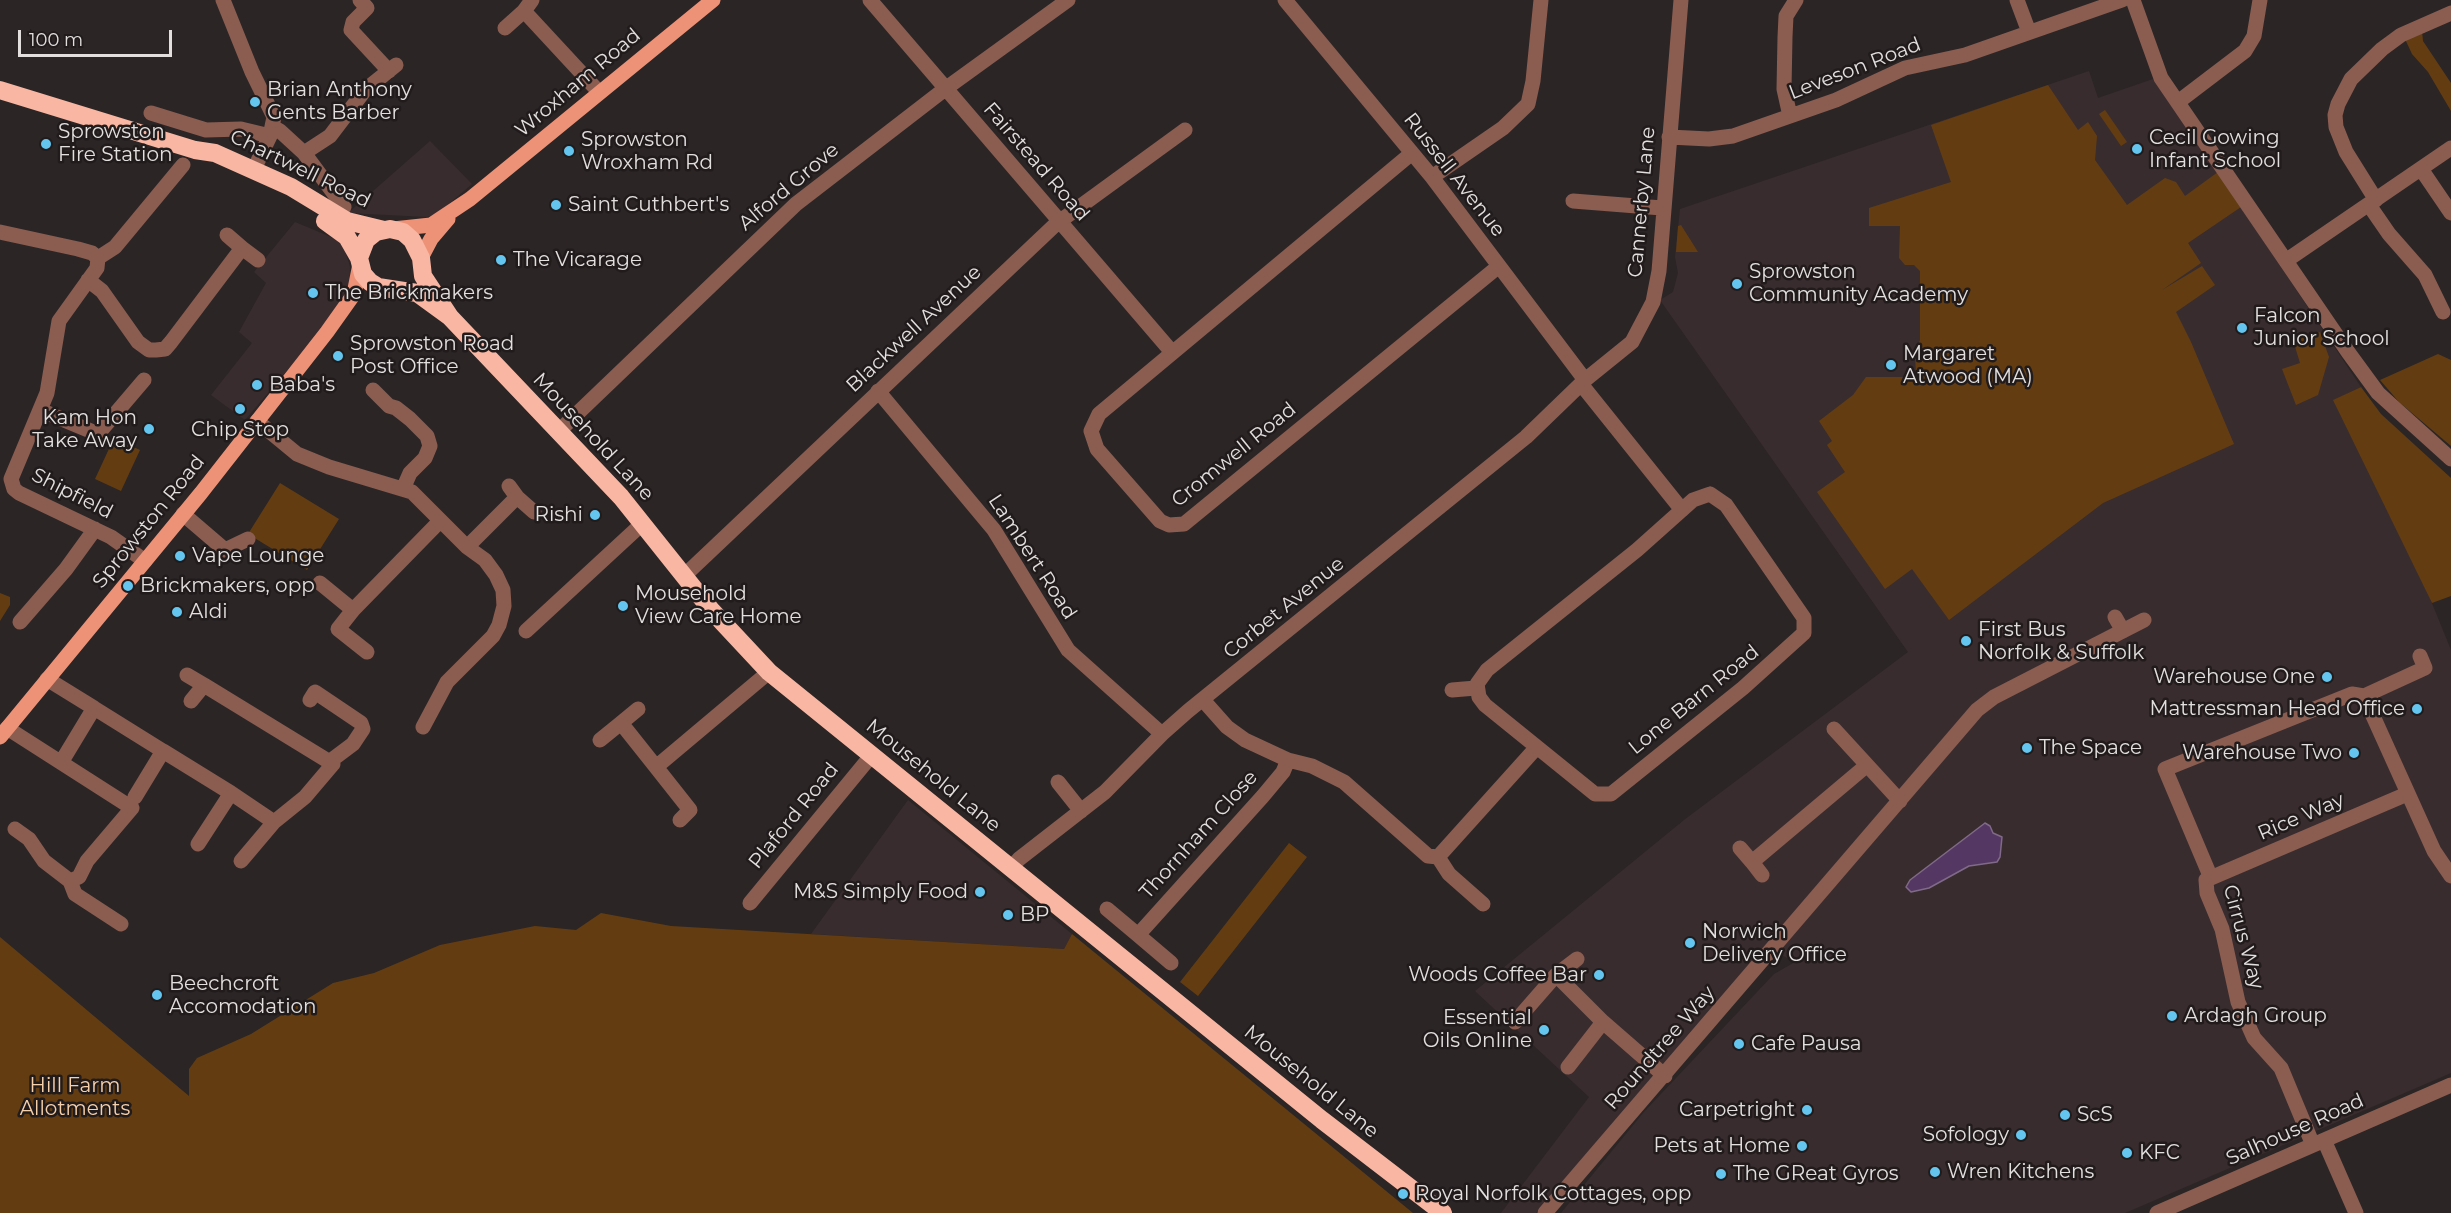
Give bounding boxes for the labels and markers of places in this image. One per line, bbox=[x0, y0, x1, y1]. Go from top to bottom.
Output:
place label: Brian Anthony Gents Barber bbox=[267, 78, 412, 125]
marker: Brian Anthony Gents Barber bbox=[248, 95, 262, 109]
place label: Sprowston Fire Station bbox=[58, 120, 173, 167]
place label: Cecil Gowing Infant School bbox=[2149, 126, 2281, 173]
place label: Sprowston Wroxham Rd bbox=[581, 128, 713, 175]
marker: Sprowston Fire Station bbox=[39, 137, 53, 151]
marker: Cecil Gowing Infant School bbox=[2130, 142, 2144, 156]
marker: Sprowston Wroxham Rd bbox=[562, 144, 576, 158]
place label: Saint Cuthbert's bbox=[568, 193, 729, 217]
marker: Saint Cuthbert's bbox=[549, 198, 563, 212]
place label: The Vicarage bbox=[513, 248, 642, 272]
marker: The Vicarage bbox=[494, 253, 508, 267]
place label: Sprowston Community Academy bbox=[1749, 260, 1968, 307]
marker: Sprowston Community Academy bbox=[1730, 277, 1744, 291]
place label: The Brickmakers bbox=[325, 281, 493, 305]
marker: The Brickmakers bbox=[306, 286, 320, 300]
place label: Falcon Junior School bbox=[2254, 304, 2390, 351]
marker: Falcon Junior School bbox=[2235, 321, 2249, 335]
place label: Sprowston Road Post Office bbox=[350, 332, 514, 379]
place label: Margaret Atwood (MA) bbox=[1903, 342, 2033, 389]
marker: Sprowston Road Post Office bbox=[331, 349, 345, 363]
marker: Margaret Atwood (MA) bbox=[1884, 358, 1898, 372]
place label: Baba's bbox=[269, 373, 335, 397]
marker: Baba's bbox=[250, 378, 264, 392]
marker: Chip Stop bbox=[233, 402, 247, 416]
place label: Kam Hon Take Away bbox=[32, 406, 137, 453]
place label: Chip Stop bbox=[191, 418, 289, 442]
marker: Kam Hon Take Away bbox=[142, 422, 156, 436]
place label: Rishi bbox=[535, 503, 583, 527]
marker: Rishi bbox=[588, 508, 602, 522]
place label: Vape Lounge bbox=[192, 544, 324, 568]
marker: Vape Lounge bbox=[173, 549, 187, 563]
place label: Brickmakers, opp bbox=[140, 574, 315, 598]
marker: Brickmakers, opp bbox=[121, 579, 135, 593]
place label: Mousehold View Care Home bbox=[635, 582, 802, 629]
marker: Mousehold View Care Home bbox=[616, 599, 630, 613]
place label: Aldi bbox=[189, 600, 228, 624]
marker: Aldi bbox=[170, 605, 184, 619]
place label: First Bus Norfolk & Suffolk bbox=[1978, 618, 2144, 665]
marker: First Bus Norfolk & Suffolk bbox=[1959, 634, 1973, 648]
place label: Warehouse One bbox=[2153, 665, 2315, 689]
marker: Warehouse One bbox=[2320, 670, 2334, 684]
place label: Mattressman Head Office bbox=[2149, 697, 2405, 721]
marker: Mattressman Head Office bbox=[2410, 702, 2424, 716]
place label: The Space bbox=[2039, 736, 2142, 760]
marker: The Space bbox=[2020, 741, 2034, 755]
place label: Warehouse Two bbox=[2182, 741, 2342, 765]
marker: Warehouse Two bbox=[2347, 746, 2361, 760]
place label: M&S Simply Food bbox=[793, 880, 968, 904]
marker: M&S Simply Food bbox=[973, 885, 987, 899]
place label: BP bbox=[1020, 903, 1049, 927]
marker: BP bbox=[1001, 908, 1015, 922]
place label: Norwich Delivery Office bbox=[1702, 920, 1847, 967]
marker: Norwich Delivery Office bbox=[1683, 936, 1697, 950]
place label: Woods Coffee Bar bbox=[1408, 963, 1587, 987]
marker: Woods Coffee Bar bbox=[1592, 968, 1606, 982]
place label: Beechcroft Accomodation bbox=[169, 972, 317, 1019]
marker: Beechcroft Accomodation bbox=[150, 988, 164, 1002]
place label: Ardagh Group bbox=[2184, 1004, 2327, 1028]
place label: Essential Oils Online bbox=[1423, 1006, 1532, 1053]
marker: Ardagh Group bbox=[2165, 1009, 2179, 1023]
marker: Essential Oils Online bbox=[1537, 1023, 1551, 1037]
place label: Cafe Pausa bbox=[1751, 1032, 1862, 1056]
marker: Cafe Pausa bbox=[1732, 1037, 1746, 1051]
place label: Carpetright bbox=[1679, 1098, 1795, 1122]
marker: Carpetright bbox=[1800, 1103, 1814, 1117]
place label: ScS bbox=[2077, 1103, 2113, 1127]
marker: ScS bbox=[2058, 1108, 2072, 1122]
place label: Sofology bbox=[1923, 1123, 2009, 1147]
marker: Sofology bbox=[2014, 1128, 2028, 1142]
place label: Pets at Home bbox=[1653, 1134, 1790, 1158]
marker: Pets at Home bbox=[1795, 1139, 1809, 1153]
place label: KFC bbox=[2139, 1141, 2180, 1165]
marker: KFC bbox=[2120, 1146, 2134, 1160]
place label: Wren Kitchens bbox=[1947, 1160, 2094, 1184]
place label: The GReat Gyros bbox=[1733, 1162, 1899, 1186]
marker: Wren Kitchens bbox=[1928, 1165, 1942, 1179]
marker: The GReat Gyros bbox=[1714, 1167, 1728, 1181]
place label: Royal Norfolk Cottages, opp bbox=[1415, 1182, 1691, 1206]
marker: Royal Norfolk Cottages, opp bbox=[1396, 1187, 1410, 1201]

